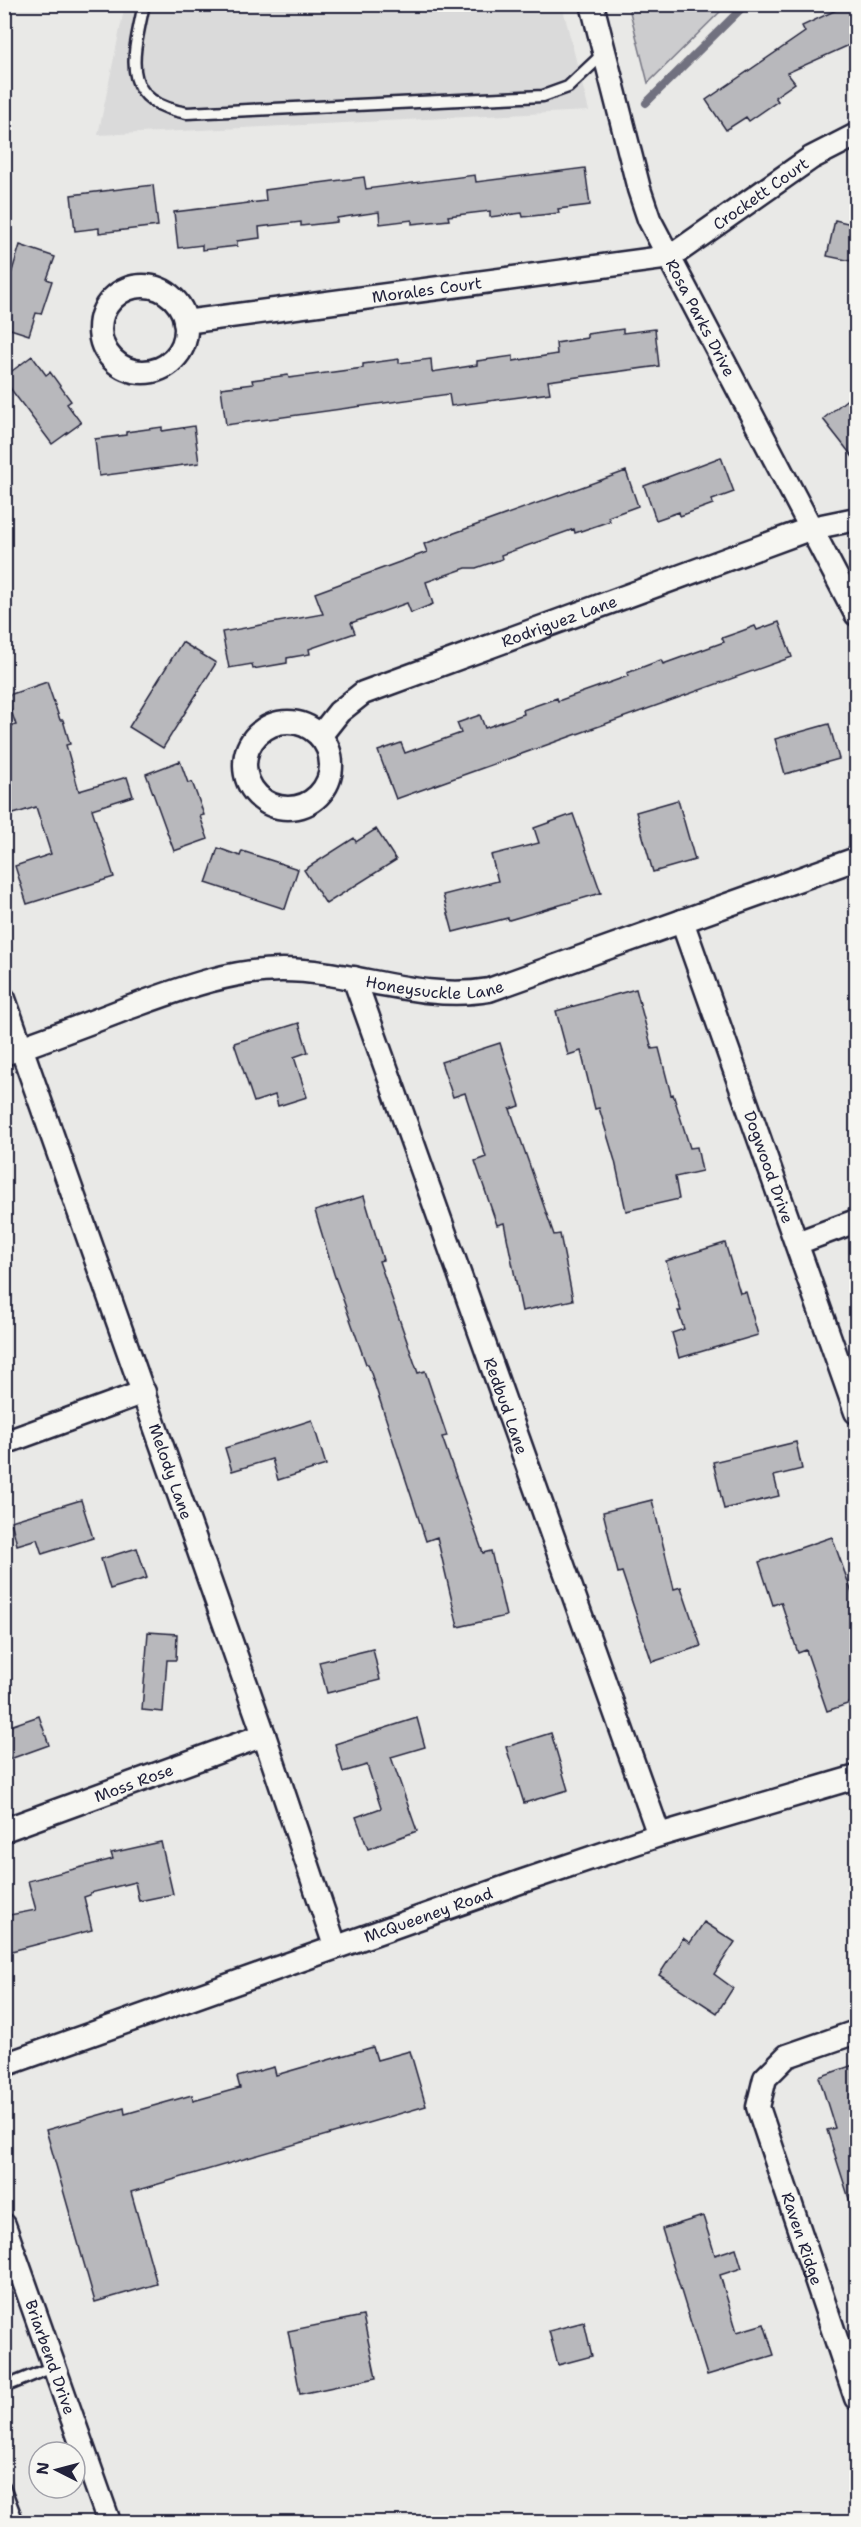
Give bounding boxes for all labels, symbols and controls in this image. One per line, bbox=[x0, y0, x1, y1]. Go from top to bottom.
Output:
street label: Crockett Court bbox=[709, 153, 813, 235]
street label: Rosa Parks Drive bbox=[661, 256, 740, 380]
street label: Morales Court bbox=[371, 272, 483, 308]
street label: Rodriguez Lane bbox=[498, 591, 620, 652]
street label: Honeysuckle Lane bbox=[364, 971, 507, 1004]
street label: Dogwood Drive bbox=[739, 1108, 798, 1226]
street label: Redbud Lane bbox=[479, 1355, 533, 1457]
street label: Melody Lane bbox=[144, 1421, 197, 1522]
street label: Moss Rose bbox=[91, 1759, 176, 1807]
street label: McQueeney Road bbox=[361, 1883, 495, 1948]
street label: Raven Ridge bbox=[777, 2190, 827, 2288]
street label: Briarbend Drive bbox=[20, 2297, 80, 2417]
north arrow bbox=[27, 2440, 87, 2500]
text: N bbox=[31, 2461, 54, 2476]

